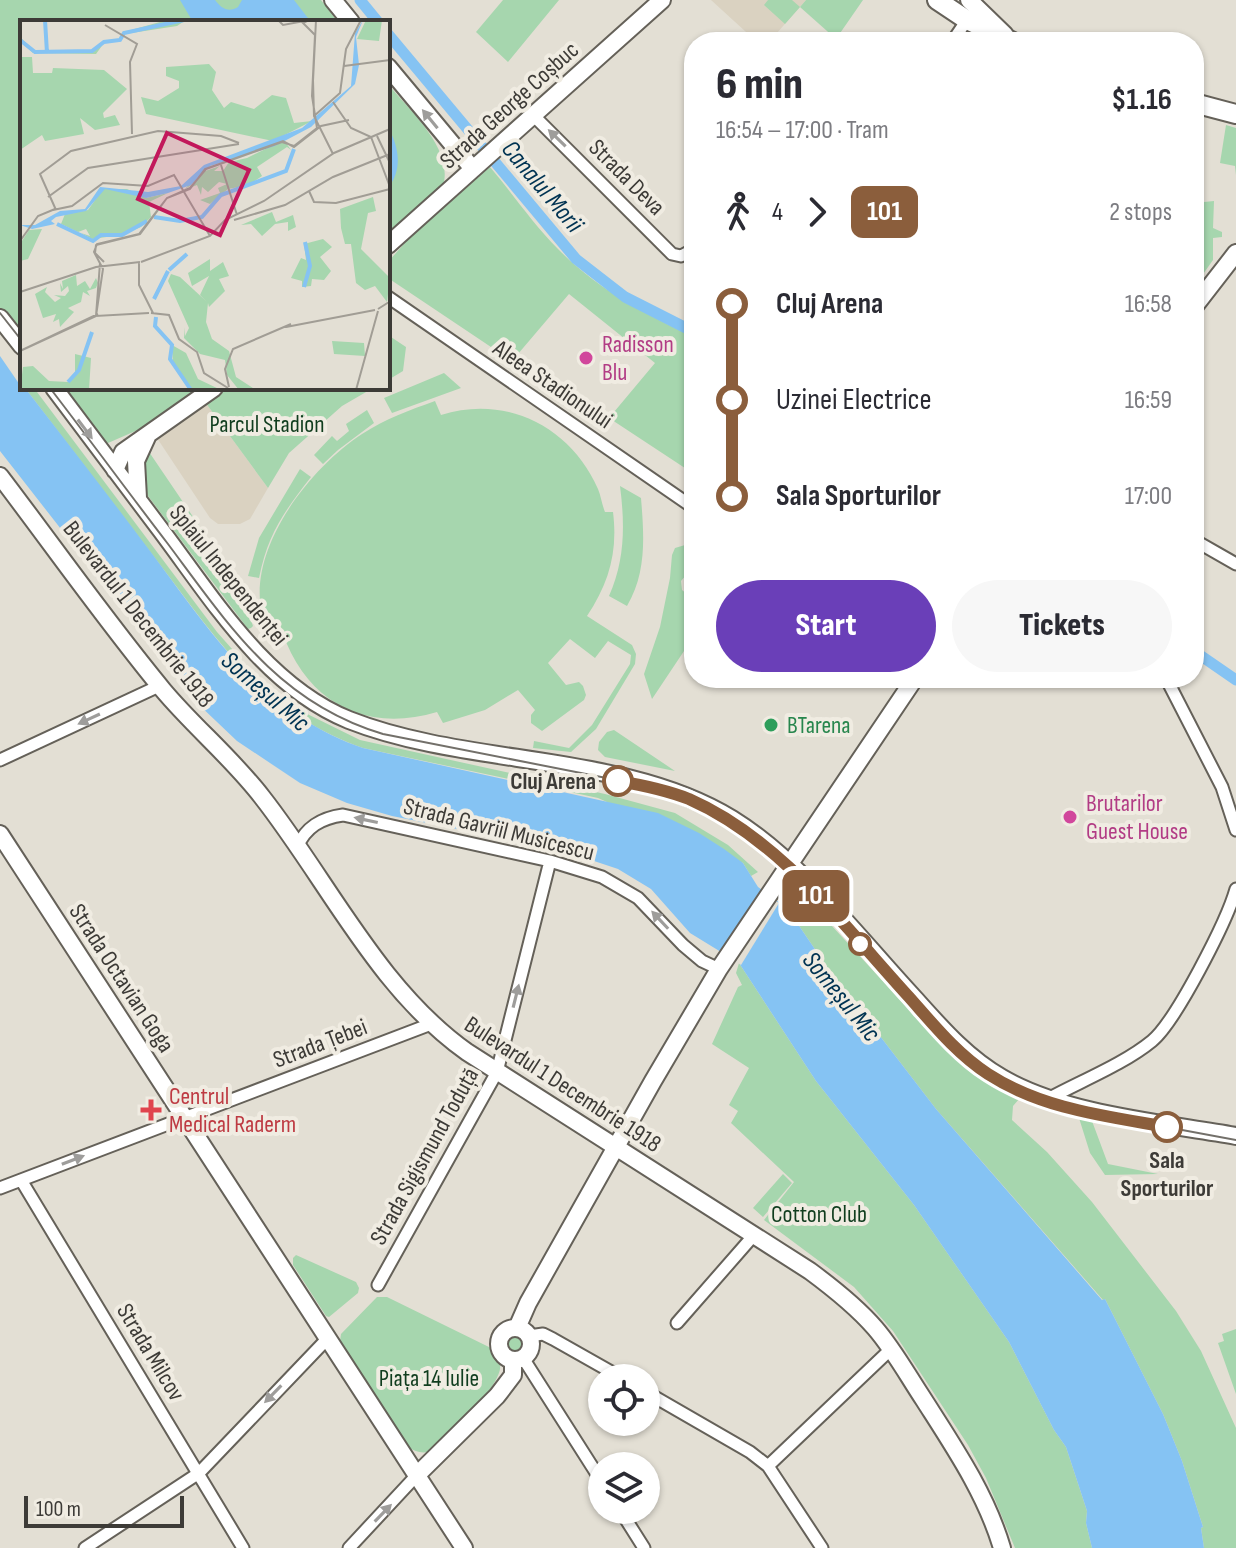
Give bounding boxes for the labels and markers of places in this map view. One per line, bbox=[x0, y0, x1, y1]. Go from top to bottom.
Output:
place label: Radisson Blu bbox=[602, 330, 674, 387]
marker: Radisson Blu bbox=[577, 349, 595, 367]
place label: BTarena bbox=[787, 711, 851, 740]
marker: BTarena bbox=[762, 716, 780, 734]
marker: Cluj Arena bbox=[603, 766, 633, 796]
place label: Cluj Arena bbox=[510, 767, 596, 796]
place label: Brutarilor Guest House bbox=[1086, 789, 1188, 846]
marker: Brutarilor Guest House bbox=[1061, 808, 1079, 826]
unlabelled marker bbox=[849, 933, 871, 955]
place label: Centrul Medical Raderm bbox=[169, 1082, 296, 1139]
marker: Centrul Medical Raderm bbox=[140, 1099, 162, 1121]
marker: Sala Sporturilor bbox=[1152, 1112, 1182, 1142]
place label: Sala Sporturilor bbox=[1121, 1146, 1214, 1203]

